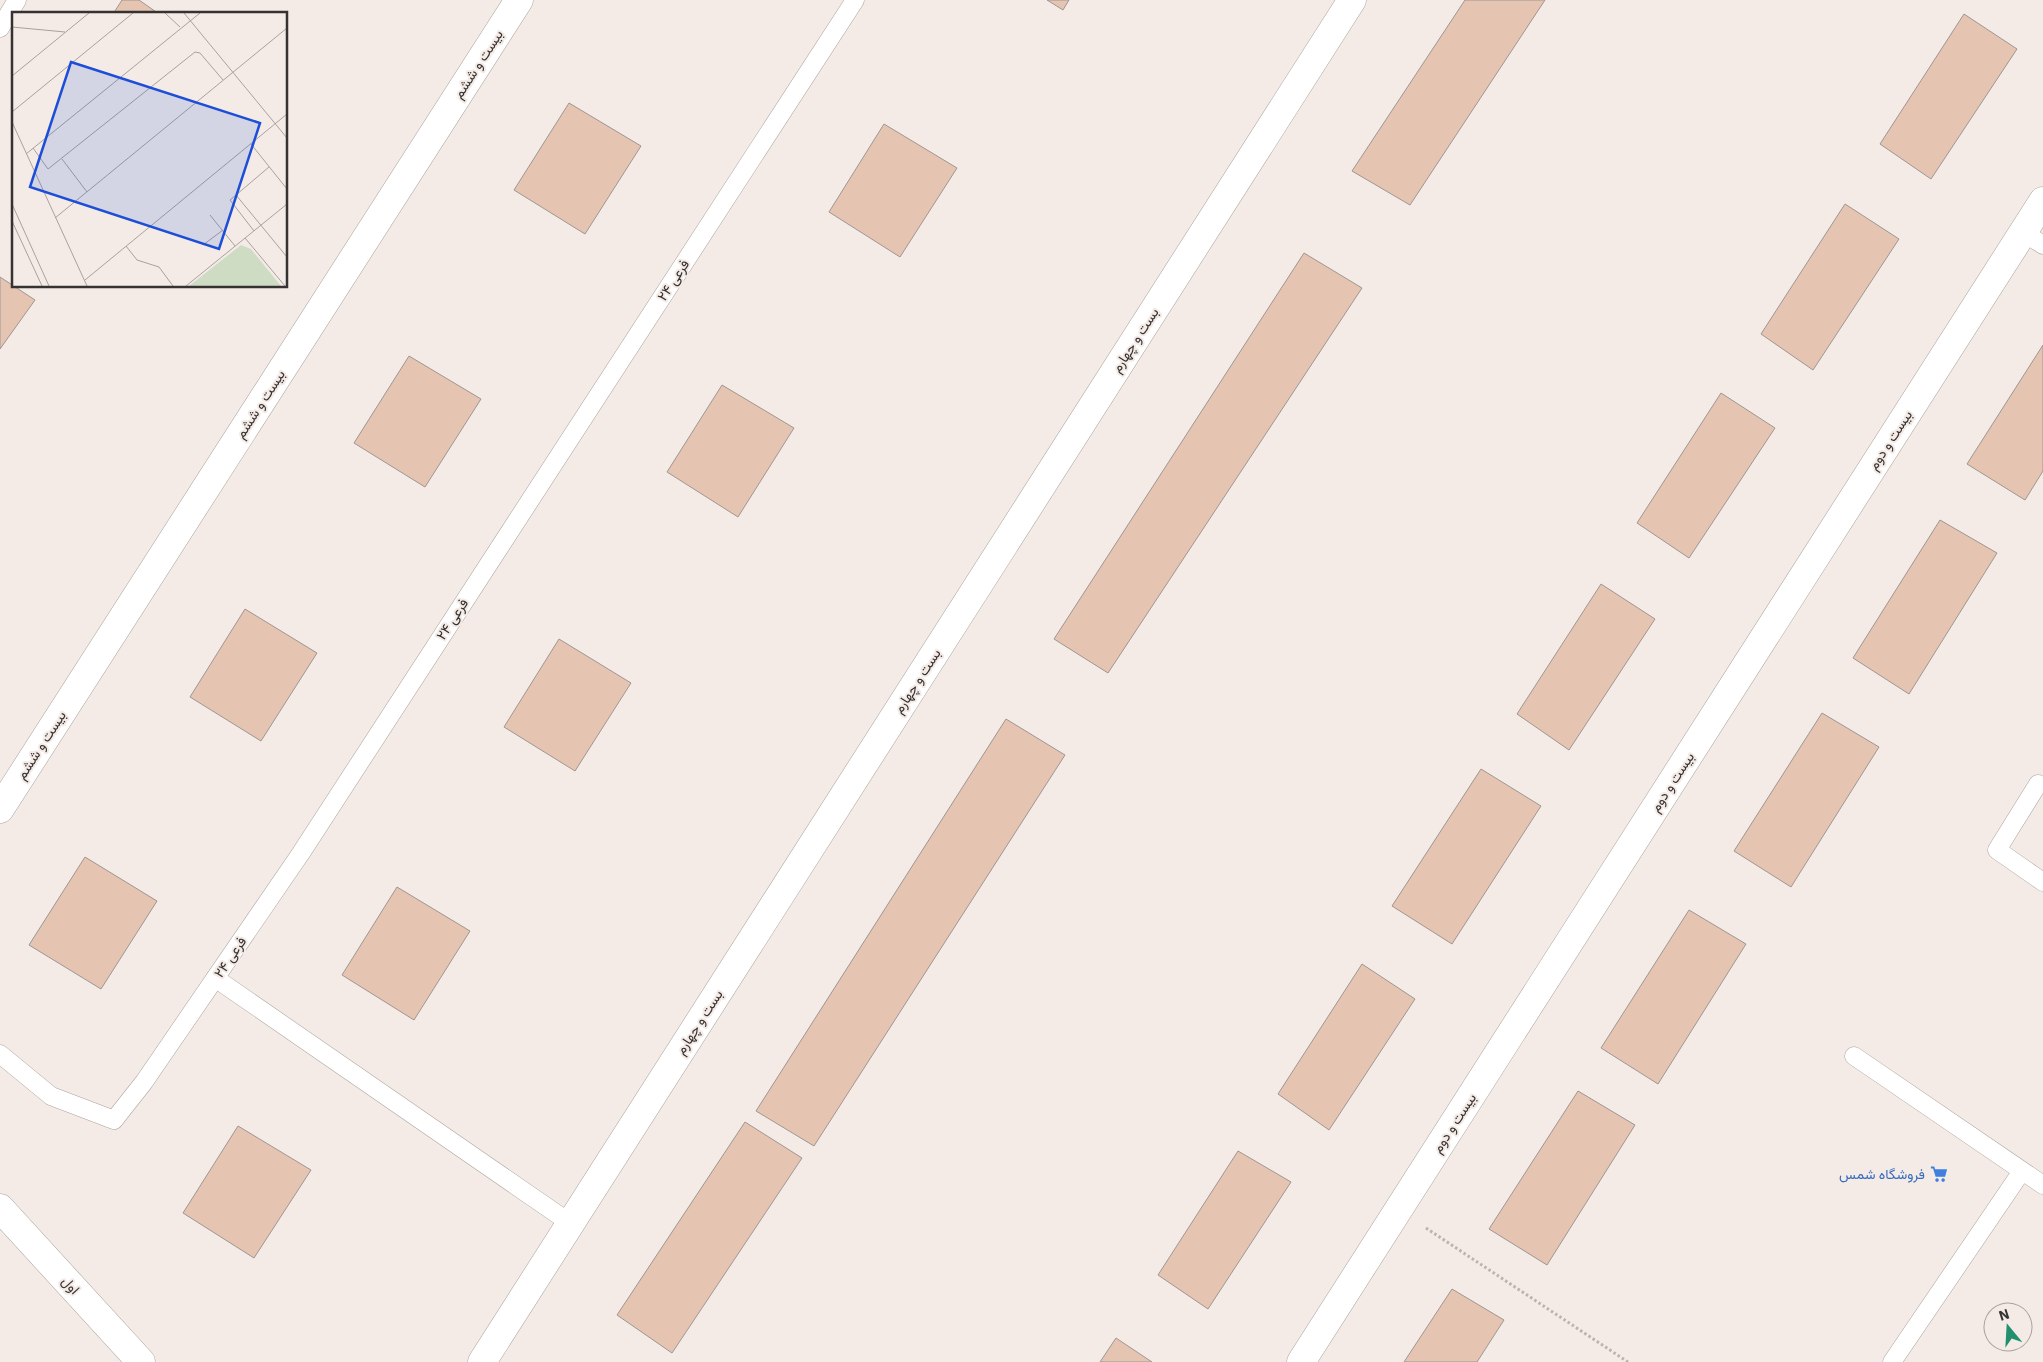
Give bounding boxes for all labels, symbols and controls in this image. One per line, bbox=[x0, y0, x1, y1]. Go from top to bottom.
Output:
inset map bbox=[12, 12, 288, 288]
street label: بیست و ششم bbox=[449, 26, 507, 102]
street label: فرعی ۲۴ bbox=[653, 256, 693, 304]
street label: بست و چهارم bbox=[1107, 304, 1163, 376]
street label: بیست و ششم bbox=[231, 366, 289, 442]
street label: بیست و دوم bbox=[1864, 407, 1916, 473]
street label: فرعی ۲۴ bbox=[432, 595, 472, 643]
street label: بست و چهارم bbox=[889, 645, 945, 717]
street label: بیست و ششم bbox=[12, 707, 70, 783]
street label: بیست و دوم bbox=[1646, 749, 1698, 815]
street label: فرعی ۲۴ bbox=[210, 933, 250, 981]
street label: بست و چهارم bbox=[671, 986, 727, 1058]
street label: بیست و دوم bbox=[1428, 1090, 1480, 1156]
supermarket icon: فروشگاه شمس bbox=[1929, 1164, 1949, 1184]
place label: فروشگاه شمس bbox=[1839, 1165, 1925, 1183]
street label: اول bbox=[57, 1272, 84, 1299]
north arrow bbox=[1983, 1302, 2033, 1352]
text: N bbox=[1996, 1305, 2012, 1325]

